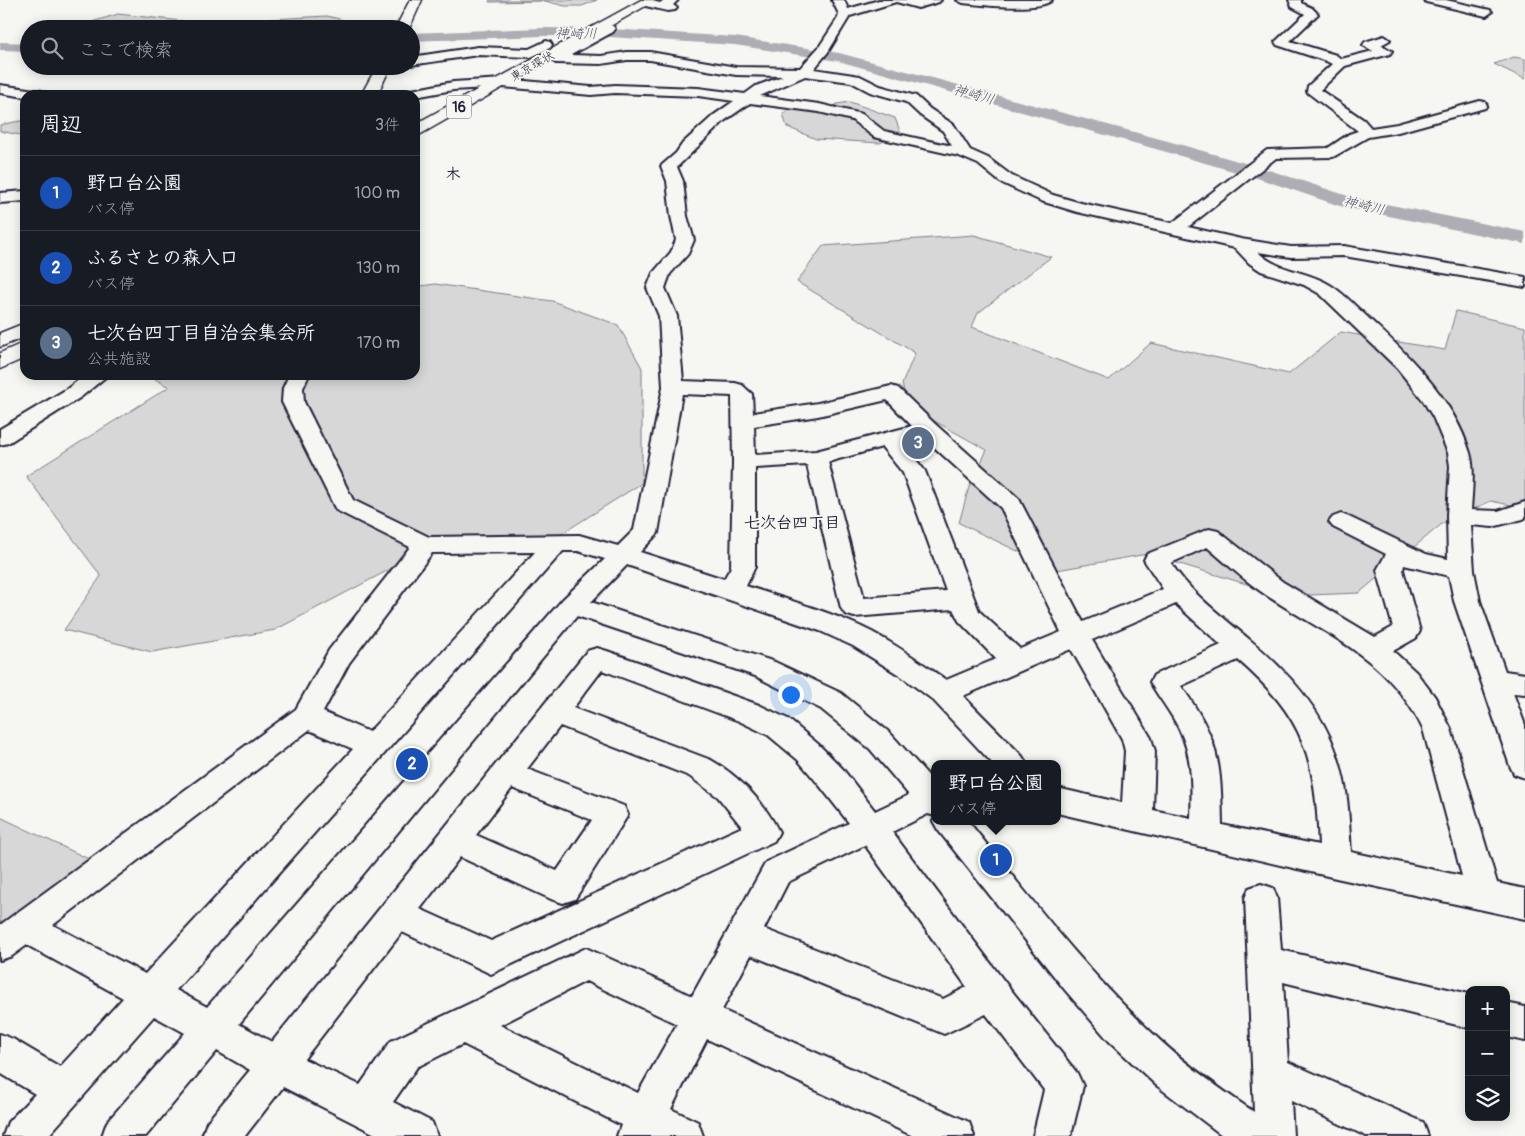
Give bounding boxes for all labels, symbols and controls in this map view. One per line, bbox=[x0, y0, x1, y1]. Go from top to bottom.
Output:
search box bbox=[20, 20, 420, 75]
water label: 神崎川 bbox=[555, 25, 597, 42]
icon: search bbox=[38, 34, 66, 62]
text: ここで検索 bbox=[78, 38, 173, 62]
street label: 東京環状 bbox=[508, 48, 557, 85]
water label: 神崎川 bbox=[951, 81, 996, 108]
road number: 16 bbox=[446, 95, 472, 118]
text: 周辺 bbox=[40, 111, 82, 138]
text: 3件 bbox=[375, 115, 400, 135]
district label: 木 bbox=[445, 165, 461, 184]
text: 野口台公園 bbox=[87, 171, 182, 195]
text: 1 bbox=[53, 183, 59, 203]
text: 100 m bbox=[354, 183, 400, 203]
water label: 神崎川 bbox=[1342, 192, 1386, 218]
text: バス停 bbox=[87, 199, 135, 219]
text: ふるさとの森入口 bbox=[87, 246, 239, 270]
text: 2 bbox=[52, 258, 60, 278]
text: 130 m bbox=[356, 258, 400, 278]
text: バス停 bbox=[87, 274, 135, 294]
text: 七次台四丁目自治会集会所 bbox=[87, 321, 315, 345]
text: 3 bbox=[52, 333, 60, 353]
text: 170 m bbox=[357, 333, 400, 353]
text: 公共施設 bbox=[87, 349, 151, 369]
pin: 3 bbox=[902, 424, 934, 462]
district label: 七次台四丁目 bbox=[744, 513, 840, 533]
your location bbox=[778, 682, 804, 708]
pin: 2 bbox=[396, 745, 428, 783]
popup bbox=[931, 760, 1061, 825]
text: 野口台公園 bbox=[948, 771, 1044, 795]
text: バス停 bbox=[948, 799, 997, 819]
pin: 1 bbox=[980, 841, 1012, 879]
map controls bbox=[1465, 986, 1510, 1121]
button: + bbox=[1465, 986, 1510, 1031]
button: − bbox=[1465, 1031, 1510, 1076]
button: layers bbox=[1465, 1076, 1510, 1121]

